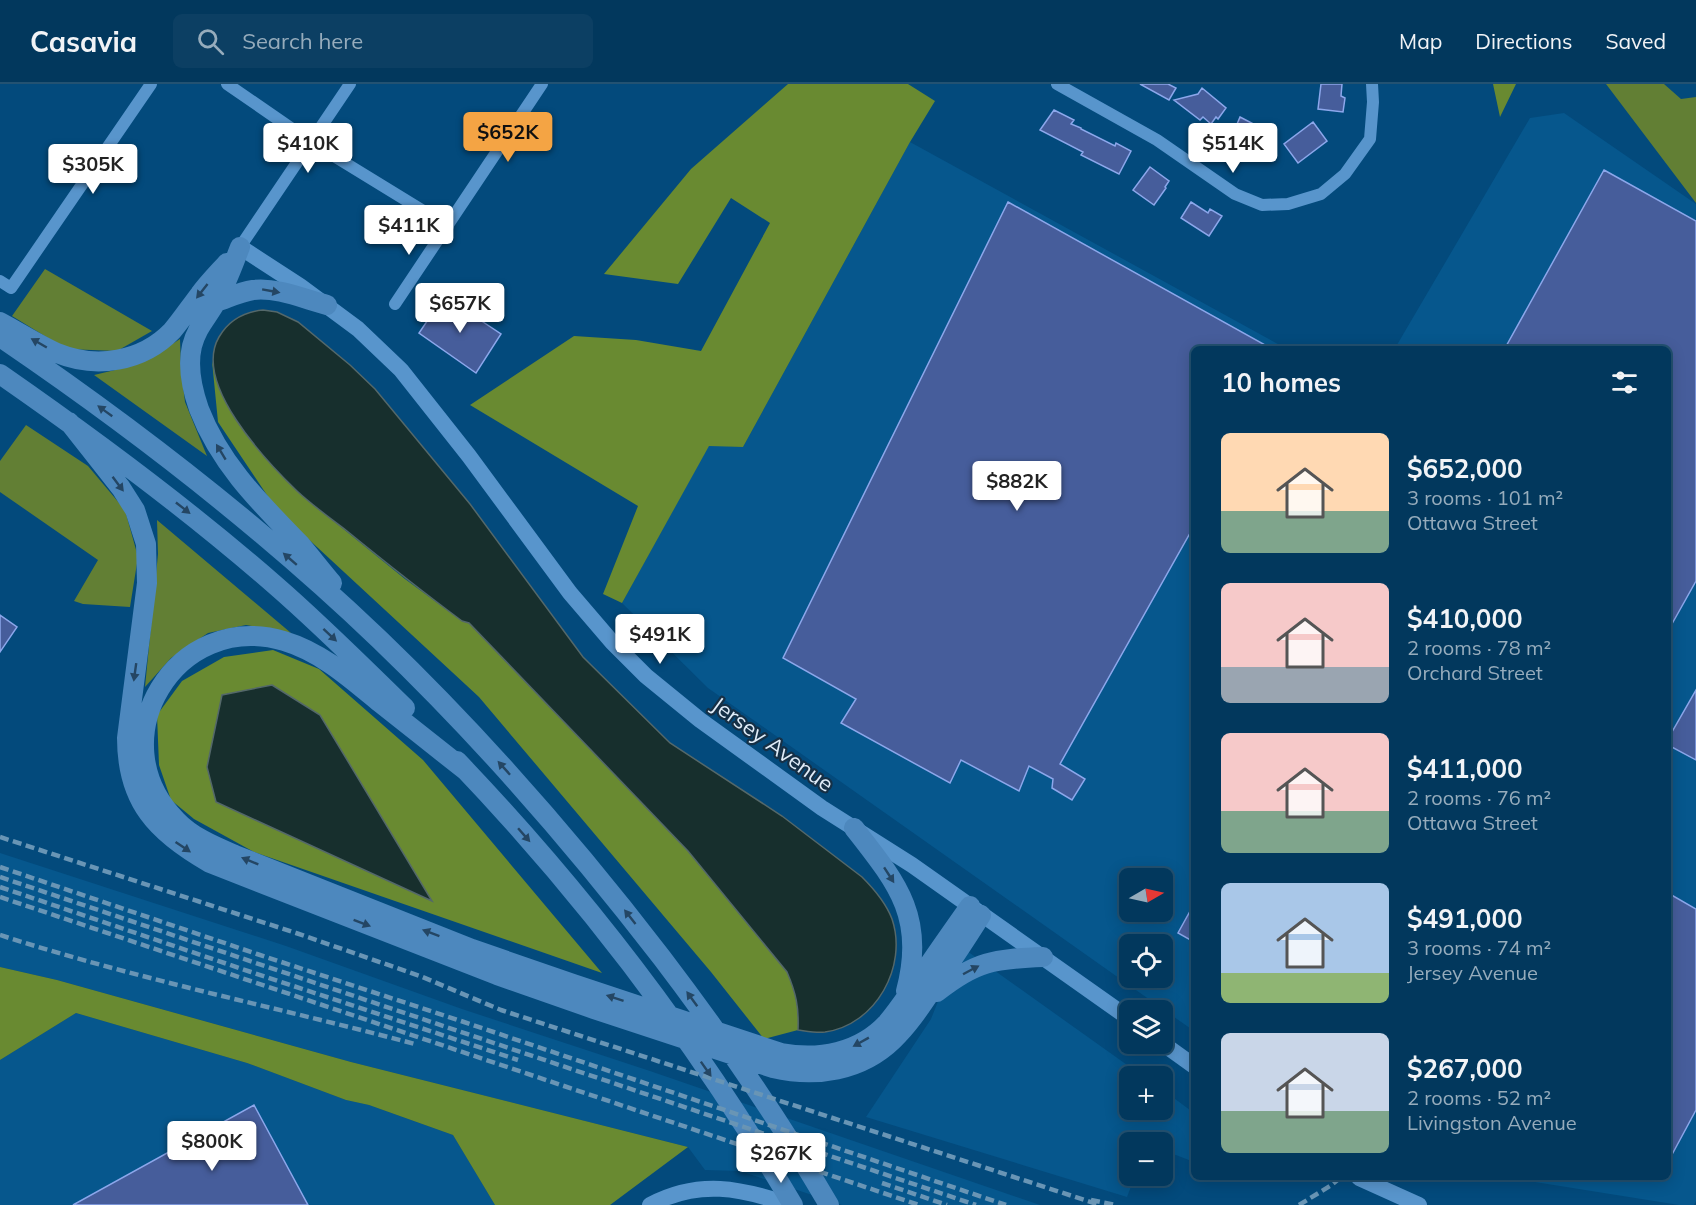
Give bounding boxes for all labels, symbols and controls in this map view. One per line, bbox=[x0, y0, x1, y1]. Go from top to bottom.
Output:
search box bbox=[173, 14, 593, 68]
text: Casavia bbox=[30, 24, 137, 59]
icon: search bbox=[194, 25, 227, 58]
text: Search here bbox=[242, 27, 363, 55]
text: Map bbox=[1399, 28, 1442, 54]
text: Directions bbox=[1475, 28, 1572, 54]
text: Saved bbox=[1605, 28, 1666, 54]
pin: $652K bbox=[466, 112, 550, 163]
text: $652K bbox=[477, 119, 539, 144]
pin: $410K bbox=[266, 123, 350, 174]
pin: $514K bbox=[1191, 123, 1275, 174]
text: $410K bbox=[277, 130, 339, 155]
text: $514K bbox=[1202, 130, 1264, 155]
pin: $305K bbox=[51, 144, 135, 195]
text: $305K bbox=[62, 151, 124, 176]
pin: $411K bbox=[367, 205, 451, 256]
text: $411K bbox=[378, 212, 440, 237]
pin: $657K bbox=[418, 283, 502, 334]
one-way arrow bbox=[197, 284, 209, 299]
one-way arrow bbox=[262, 287, 281, 296]
text: $657K bbox=[429, 290, 491, 315]
one-way arrow bbox=[30, 338, 47, 348]
text: 10 homes bbox=[1221, 366, 1341, 399]
icon: filters bbox=[1608, 366, 1641, 399]
one-way arrow bbox=[97, 405, 113, 417]
one-way arrow bbox=[215, 444, 226, 460]
text: $652,000 bbox=[1407, 452, 1523, 485]
icon: home bbox=[1269, 457, 1341, 529]
pin: $882K bbox=[975, 461, 1059, 512]
text: $882K bbox=[986, 468, 1048, 493]
one-way arrow bbox=[112, 476, 124, 492]
text: 3 rooms · 101 m² bbox=[1407, 485, 1563, 510]
one-way arrow bbox=[175, 501, 190, 513]
text: Ottawa Street bbox=[1407, 510, 1538, 535]
one-way arrow bbox=[283, 553, 298, 566]
text: $410,000 bbox=[1407, 602, 1523, 635]
icon: home bbox=[1269, 607, 1341, 679]
pin: $491K bbox=[618, 614, 702, 665]
text: $491K bbox=[629, 621, 691, 646]
one-way arrow bbox=[323, 628, 338, 642]
text: 2 rooms · 78 m² bbox=[1407, 635, 1551, 660]
text: Orchard Street bbox=[1407, 660, 1543, 685]
one-way arrow bbox=[131, 662, 140, 681]
street label: Jersey Avenue bbox=[707, 690, 839, 798]
text: $411,000 bbox=[1407, 752, 1523, 785]
icon: home bbox=[1269, 757, 1341, 829]
one-way arrow bbox=[497, 761, 511, 776]
text: 2 rooms · 76 m² bbox=[1407, 785, 1551, 810]
text: Ottawa Street bbox=[1407, 810, 1538, 835]
one-way arrow bbox=[517, 828, 531, 843]
one-way arrow bbox=[175, 841, 191, 852]
one-way arrow bbox=[241, 856, 259, 865]
one-way arrow bbox=[884, 866, 895, 883]
north arrow bbox=[1119, 868, 1173, 922]
map controls bbox=[1119, 868, 1173, 1186]
text: $491,000 bbox=[1407, 902, 1523, 935]
icon: home bbox=[1269, 907, 1341, 979]
one-way arrow bbox=[625, 910, 637, 925]
one-way arrow bbox=[353, 919, 371, 929]
one-way arrow bbox=[422, 928, 440, 938]
button: locate bbox=[1119, 934, 1173, 988]
text: 3 rooms · 74 m² bbox=[1407, 935, 1551, 960]
text: Jersey Avenue bbox=[1407, 960, 1538, 985]
one-way arrow bbox=[963, 965, 980, 975]
one-way arrow bbox=[686, 991, 698, 1007]
one-way arrow bbox=[606, 993, 624, 1002]
button: layers bbox=[1119, 1000, 1173, 1054]
one-way arrow bbox=[852, 1037, 869, 1047]
text: $267,000 bbox=[1407, 1052, 1523, 1085]
icon: home bbox=[1269, 1057, 1341, 1129]
one-way arrow bbox=[700, 1060, 712, 1076]
button: + bbox=[1119, 1066, 1173, 1120]
text: 2 rooms · 52 m² bbox=[1407, 1085, 1551, 1110]
text: Livingston Avenue bbox=[1407, 1110, 1577, 1135]
pin: $800K bbox=[170, 1121, 254, 1172]
text: $800K bbox=[181, 1128, 243, 1153]
button: − bbox=[1119, 1132, 1173, 1186]
pin: $267K bbox=[739, 1133, 823, 1184]
text: $267K bbox=[750, 1140, 812, 1165]

